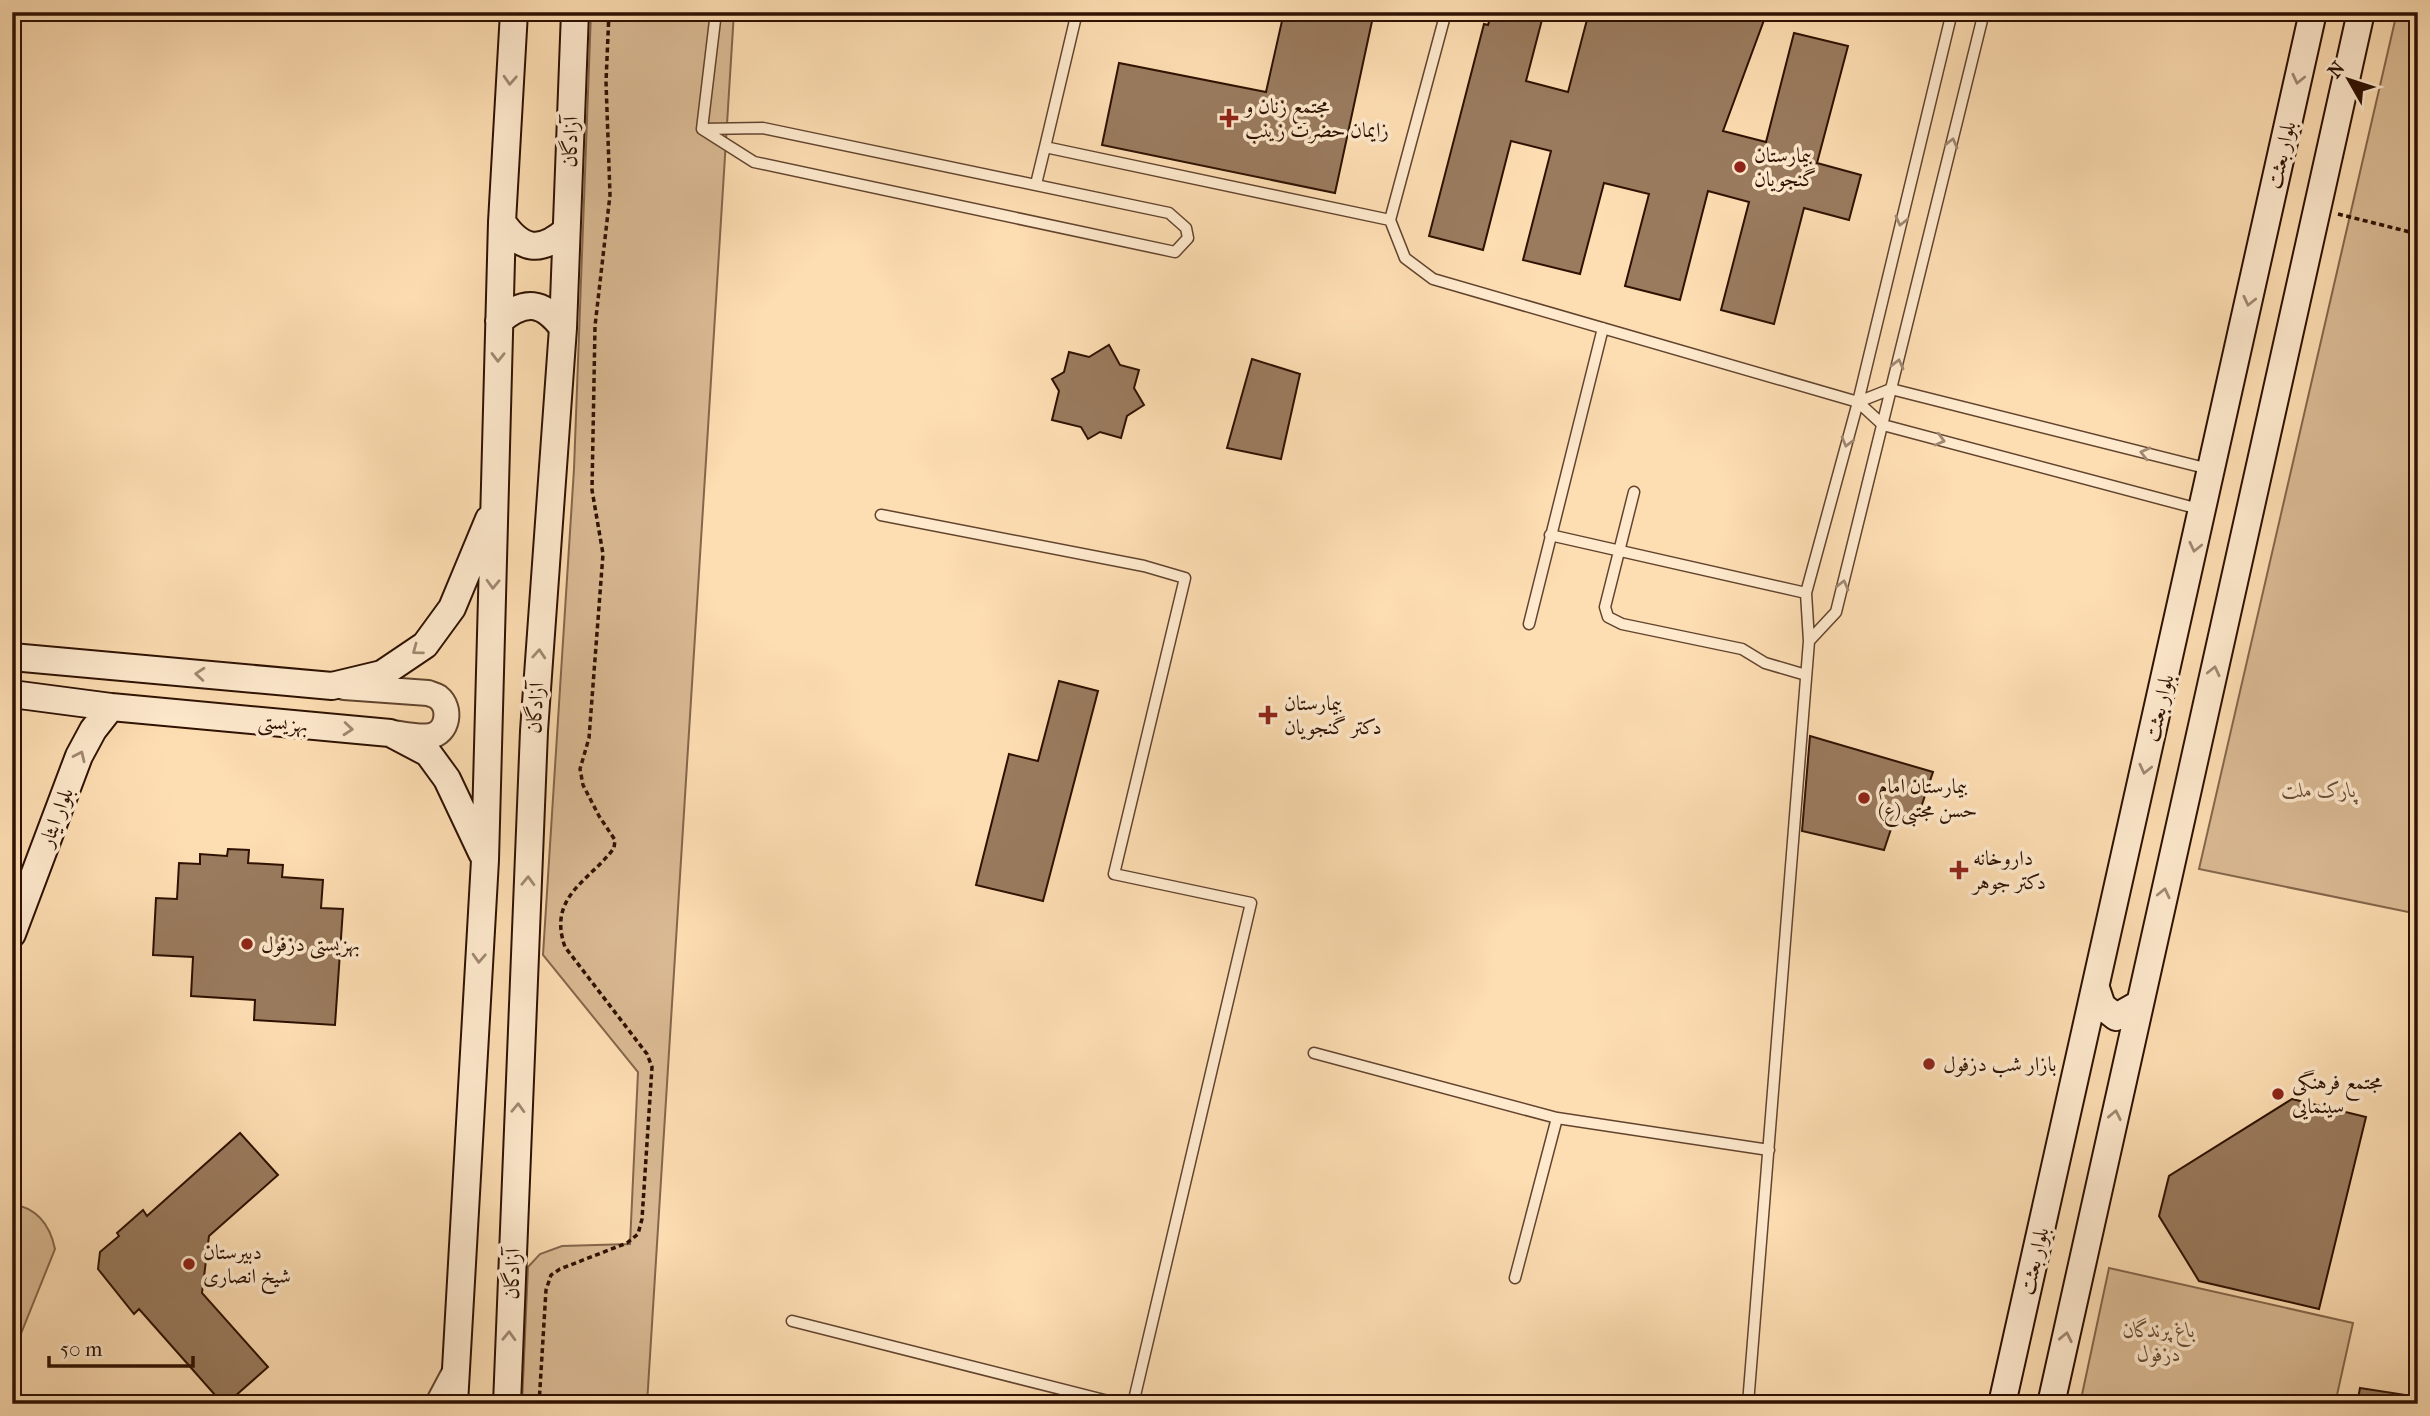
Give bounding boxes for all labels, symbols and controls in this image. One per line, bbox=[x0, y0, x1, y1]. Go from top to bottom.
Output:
north arrow bbox=[2314, 46, 2384, 116]
text: N bbox=[2323, 57, 2350, 82]
one-way arrow bbox=[2292, 73, 2306, 85]
one-way arrow bbox=[503, 75, 518, 86]
place label: مجتمع زنان و زایمان حضرت زینب bbox=[1243, 94, 1389, 144]
marker: مجتمع زنان و زایمان حضرت زینب bbox=[1219, 108, 1239, 128]
street label: آزادگان bbox=[556, 114, 583, 168]
street label: بلوار بعثت bbox=[2262, 119, 2301, 191]
one-way arrow bbox=[1944, 137, 1958, 149]
place label: بیمارستان گنجویان bbox=[1754, 143, 1816, 192]
marker: بیمارستان گنجویان bbox=[1732, 159, 1748, 175]
one-way arrow bbox=[1895, 215, 1910, 227]
one-way arrow bbox=[2242, 295, 2257, 307]
one-way arrow bbox=[491, 351, 506, 362]
one-way arrow bbox=[1890, 358, 1904, 370]
one-way arrow bbox=[1934, 432, 1946, 446]
one-way arrow bbox=[1840, 436, 1855, 448]
one-way arrow bbox=[2139, 447, 2151, 461]
one-way arrow bbox=[2188, 541, 2203, 553]
one-way arrow bbox=[485, 579, 500, 590]
one-way arrow bbox=[1835, 579, 1849, 591]
one-way arrow bbox=[413, 641, 425, 654]
one-way arrow bbox=[531, 648, 546, 659]
one-way arrow bbox=[2206, 665, 2220, 677]
one-way arrow bbox=[194, 667, 205, 682]
street label: بلوار بعثت bbox=[2140, 672, 2179, 744]
street label: آزادگان bbox=[520, 679, 549, 734]
place label: بیمارستان دکتر گنجویان bbox=[1284, 691, 1382, 740]
marker: بیمارستان دکتر گنجویان bbox=[1258, 705, 1278, 725]
street label: بهزیستی bbox=[257, 709, 309, 740]
one-way arrow bbox=[343, 721, 354, 736]
one-way arrow bbox=[72, 751, 86, 763]
one-way arrow bbox=[2139, 763, 2153, 775]
place label: بیمارستان امام حسن مجتبی(ع) bbox=[1878, 774, 1977, 828]
park label: پارک ملت bbox=[2282, 778, 2358, 805]
street label: بلوار ایثار bbox=[33, 784, 79, 852]
marker: بیمارستان امام حسن مجتبی(ع) bbox=[1856, 790, 1872, 806]
place label: داروخانه دکتر جوهر bbox=[1971, 846, 2046, 895]
marker: داروخانه دکتر جوهر bbox=[1951, 862, 1967, 878]
one-way arrow bbox=[520, 875, 535, 886]
one-way arrow bbox=[2156, 887, 2170, 899]
place label: بهزیستی دزفول bbox=[261, 932, 360, 959]
marker: بهزیستی دزفول bbox=[239, 936, 255, 952]
one-way arrow bbox=[472, 953, 487, 964]
place label: بازار شب دزفول bbox=[1943, 1052, 2057, 1078]
marker: بازار شب دزفول bbox=[1921, 1056, 1937, 1072]
place label: مجتمع فرهنگی سینمایی bbox=[2292, 1069, 2383, 1120]
marker: مجتمع فرهنگی سینمایی bbox=[2270, 1086, 2286, 1102]
one-way arrow bbox=[511, 1102, 526, 1113]
one-way arrow bbox=[2106, 1109, 2121, 1121]
street label: بلوار بعثت bbox=[2015, 1225, 2054, 1297]
place label: دبیرستان شیخ انصاری bbox=[203, 1240, 291, 1295]
street label: آزادگان bbox=[498, 1246, 525, 1300]
marker: دبیرستان شیخ انصاری bbox=[181, 1256, 197, 1272]
park label: باغ پرندگان دزفول bbox=[2123, 1317, 2195, 1367]
scale bar bbox=[49, 1325, 192, 1369]
one-way arrow bbox=[502, 1330, 517, 1341]
one-way arrow bbox=[2057, 1331, 2072, 1343]
text: 50 m bbox=[60, 1337, 103, 1361]

